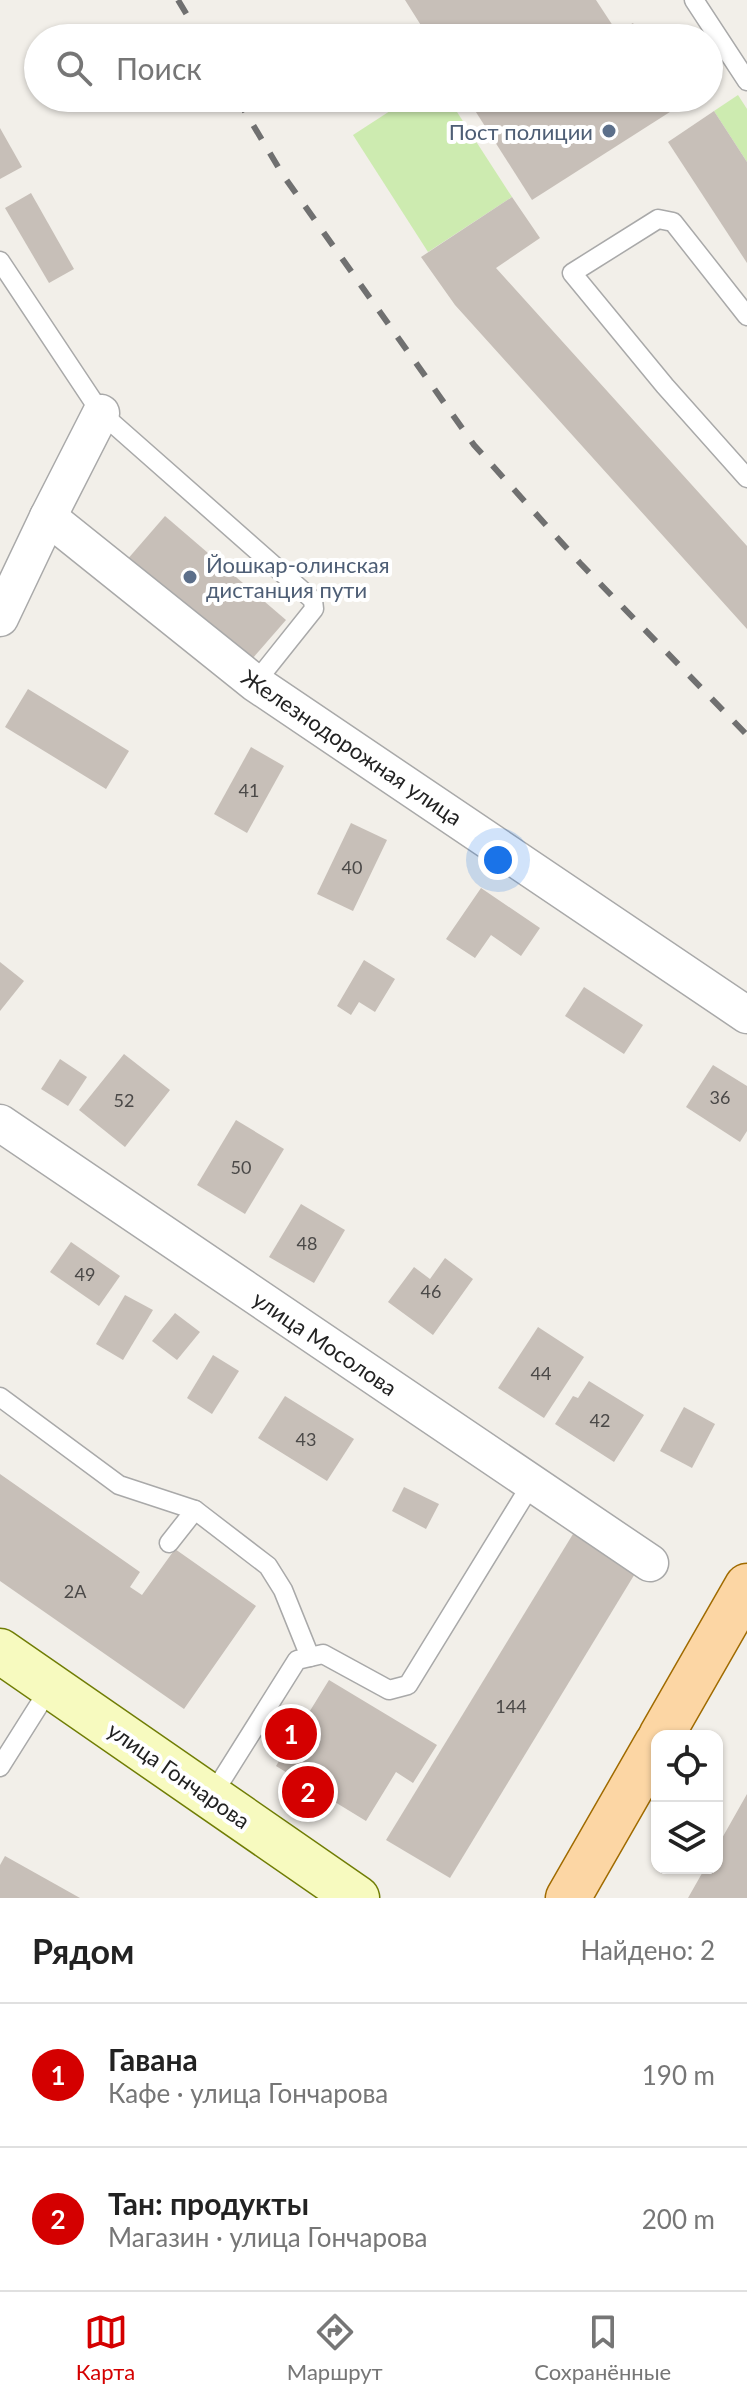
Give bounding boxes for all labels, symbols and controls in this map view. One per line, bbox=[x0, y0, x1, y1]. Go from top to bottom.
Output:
search box bbox=[24, 24, 723, 112]
icon: search bbox=[52, 46, 96, 90]
text: Поиск bbox=[116, 50, 202, 86]
place label: Пост полиции bbox=[449, 118, 593, 145]
marker: Пост полиции bbox=[600, 122, 618, 140]
place label: Йошкар-олинская дистанция пути bbox=[206, 551, 390, 603]
marker: Йошкар-олинская дистанция пути bbox=[181, 568, 199, 586]
street label: Железнодорожная улица bbox=[237, 663, 467, 831]
house number: 41 bbox=[239, 779, 259, 801]
your location bbox=[478, 840, 518, 880]
house number: 40 bbox=[342, 856, 362, 878]
house number: 36 bbox=[710, 1086, 730, 1108]
house number: 52 bbox=[114, 1089, 134, 1111]
house number: 50 bbox=[231, 1156, 251, 1178]
house number: 48 bbox=[297, 1232, 317, 1254]
house number: 49 bbox=[75, 1263, 95, 1285]
house number: 46 bbox=[421, 1280, 441, 1302]
street label: улица Мосолова bbox=[248, 1285, 402, 1401]
house number: 44 bbox=[531, 1362, 551, 1384]
house number: 42 bbox=[590, 1409, 610, 1431]
house number: 43 bbox=[296, 1428, 316, 1450]
house number: 2А bbox=[64, 1580, 87, 1602]
house number: 144 bbox=[495, 1695, 527, 1717]
pin: 1 bbox=[265, 1704, 317, 1764]
street label: улица Гончарова bbox=[103, 1716, 255, 1834]
map controls bbox=[651, 1730, 723, 1874]
button: locate bbox=[651, 1730, 723, 1802]
pin: 2 bbox=[282, 1762, 334, 1822]
button: layers bbox=[651, 1802, 723, 1874]
text: Рядом bbox=[32, 1930, 134, 1971]
text: Найдено: 2 bbox=[580, 1934, 715, 1966]
text: Гавана bbox=[108, 2041, 198, 2077]
text: 1 bbox=[50, 2059, 66, 2091]
text: 190 m bbox=[642, 2059, 715, 2091]
text: Кафе · улица Гончарова bbox=[108, 2077, 388, 2109]
text: Тан: продукты bbox=[108, 2185, 309, 2221]
text: 2 bbox=[50, 2203, 66, 2235]
text: 200 m bbox=[642, 2203, 715, 2235]
text: Магазин · улица Гончарова bbox=[108, 2221, 428, 2253]
tab: Карта bbox=[76, 2310, 135, 2385]
tab: Маршрут bbox=[287, 2310, 383, 2385]
tab: Сохранённые bbox=[534, 2310, 671, 2385]

